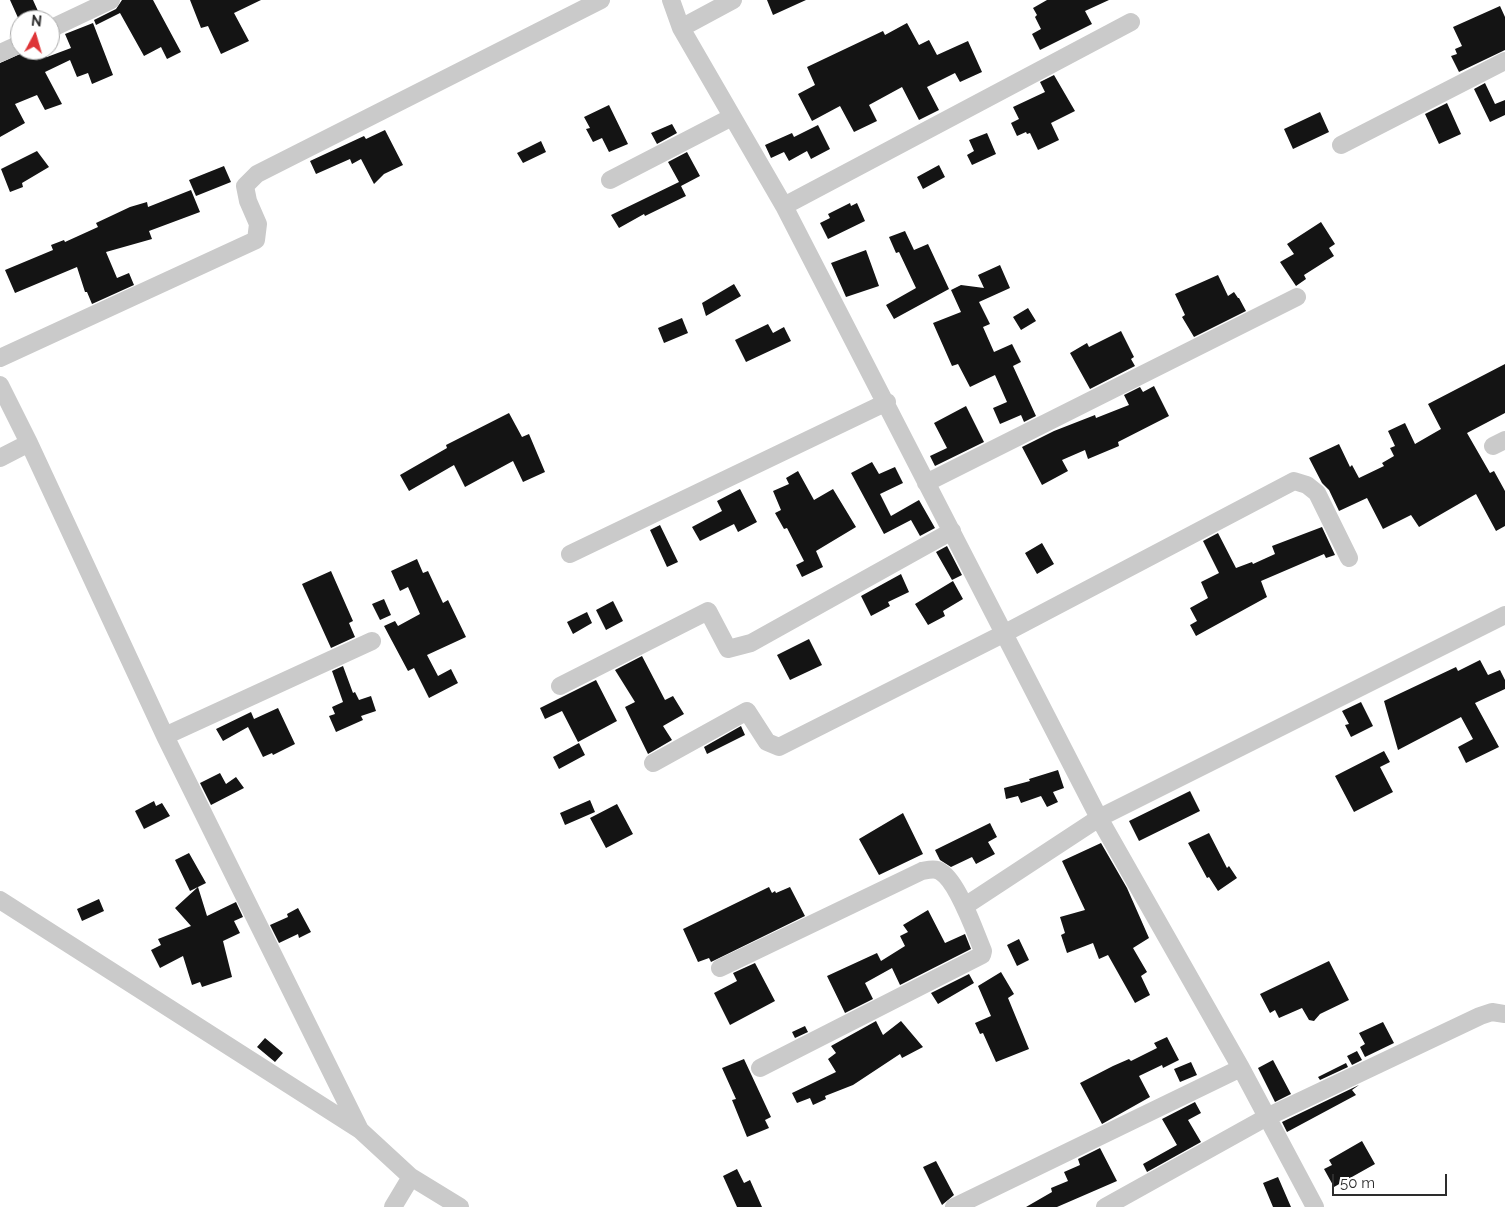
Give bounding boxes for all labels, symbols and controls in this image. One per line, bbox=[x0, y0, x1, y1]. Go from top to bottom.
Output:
north arrow bbox=[10, 10, 60, 60]
text: N bbox=[30, 13, 43, 30]
scale bar bbox=[1335, 1164, 1450, 1196]
text: 50 m bbox=[1340, 1174, 1375, 1192]

